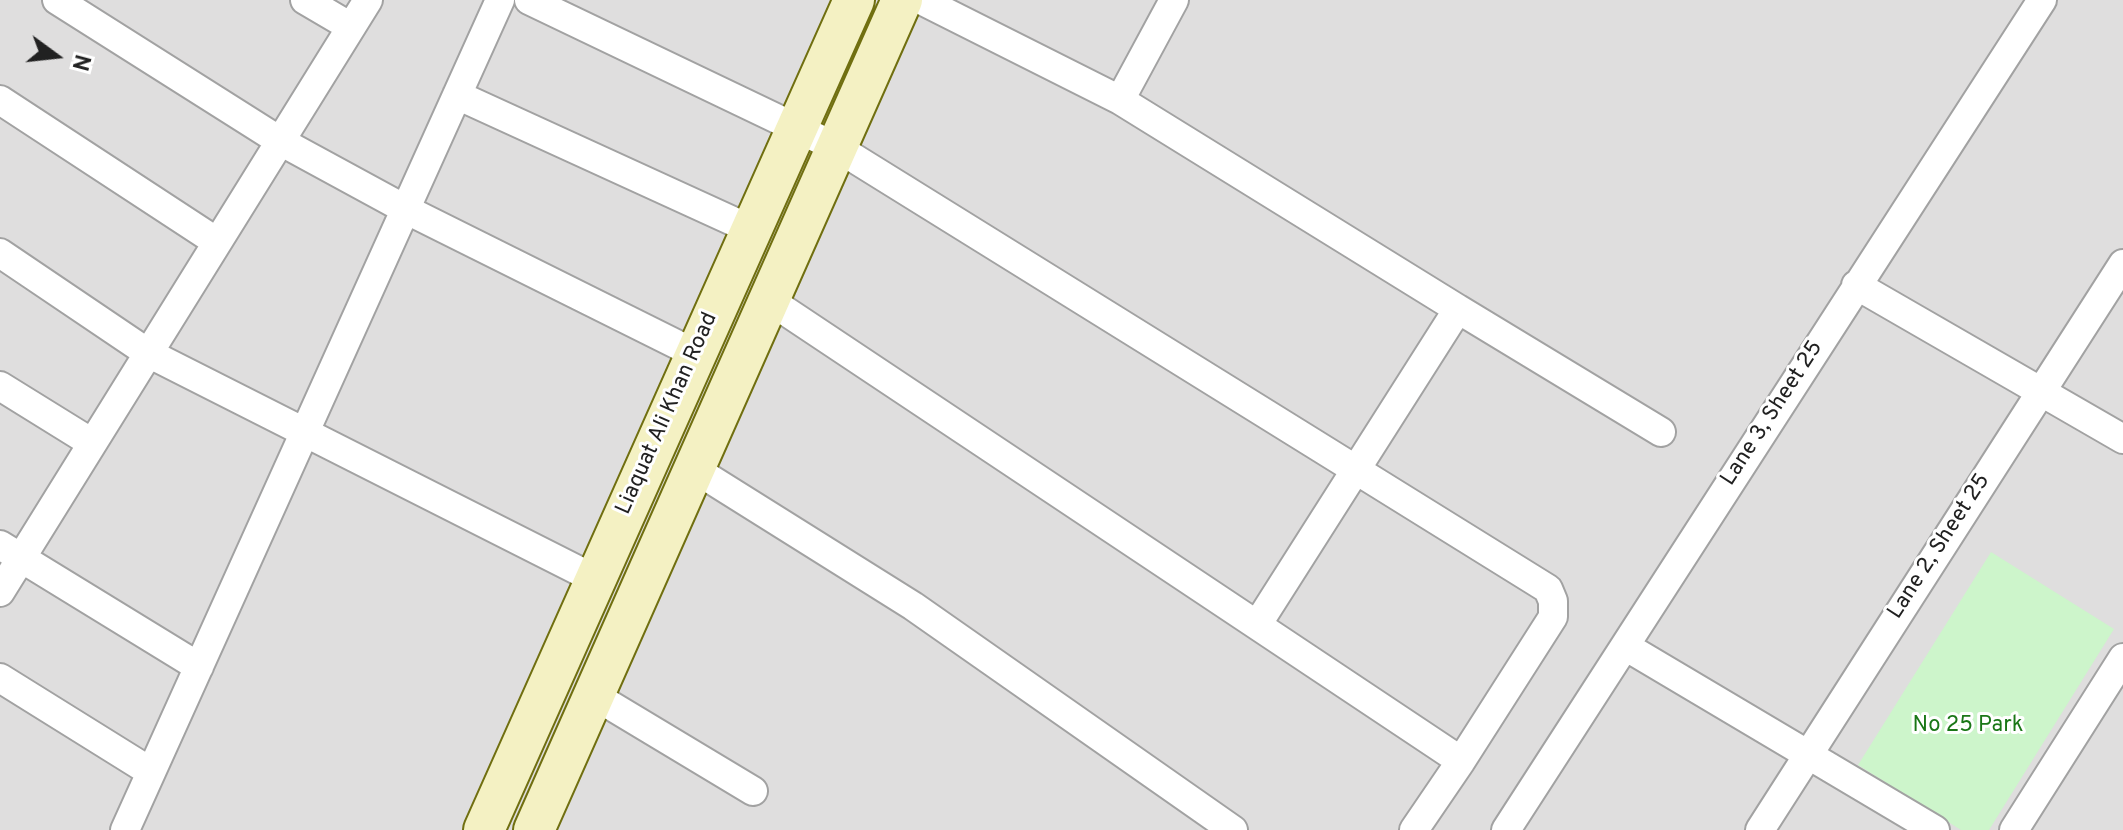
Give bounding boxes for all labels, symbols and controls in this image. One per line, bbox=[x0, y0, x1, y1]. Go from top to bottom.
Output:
north arrow bbox=[16, 16, 96, 96]
text: N bbox=[65, 51, 95, 73]
street label: Liaquat Ali Khan Road bbox=[612, 309, 724, 519]
street label: Lane 3, Sheet 25 bbox=[1716, 337, 1830, 491]
street label: Lane 2, Sheet 25 bbox=[1883, 469, 1997, 625]
park label: No 25 Park bbox=[1913, 714, 2023, 740]

